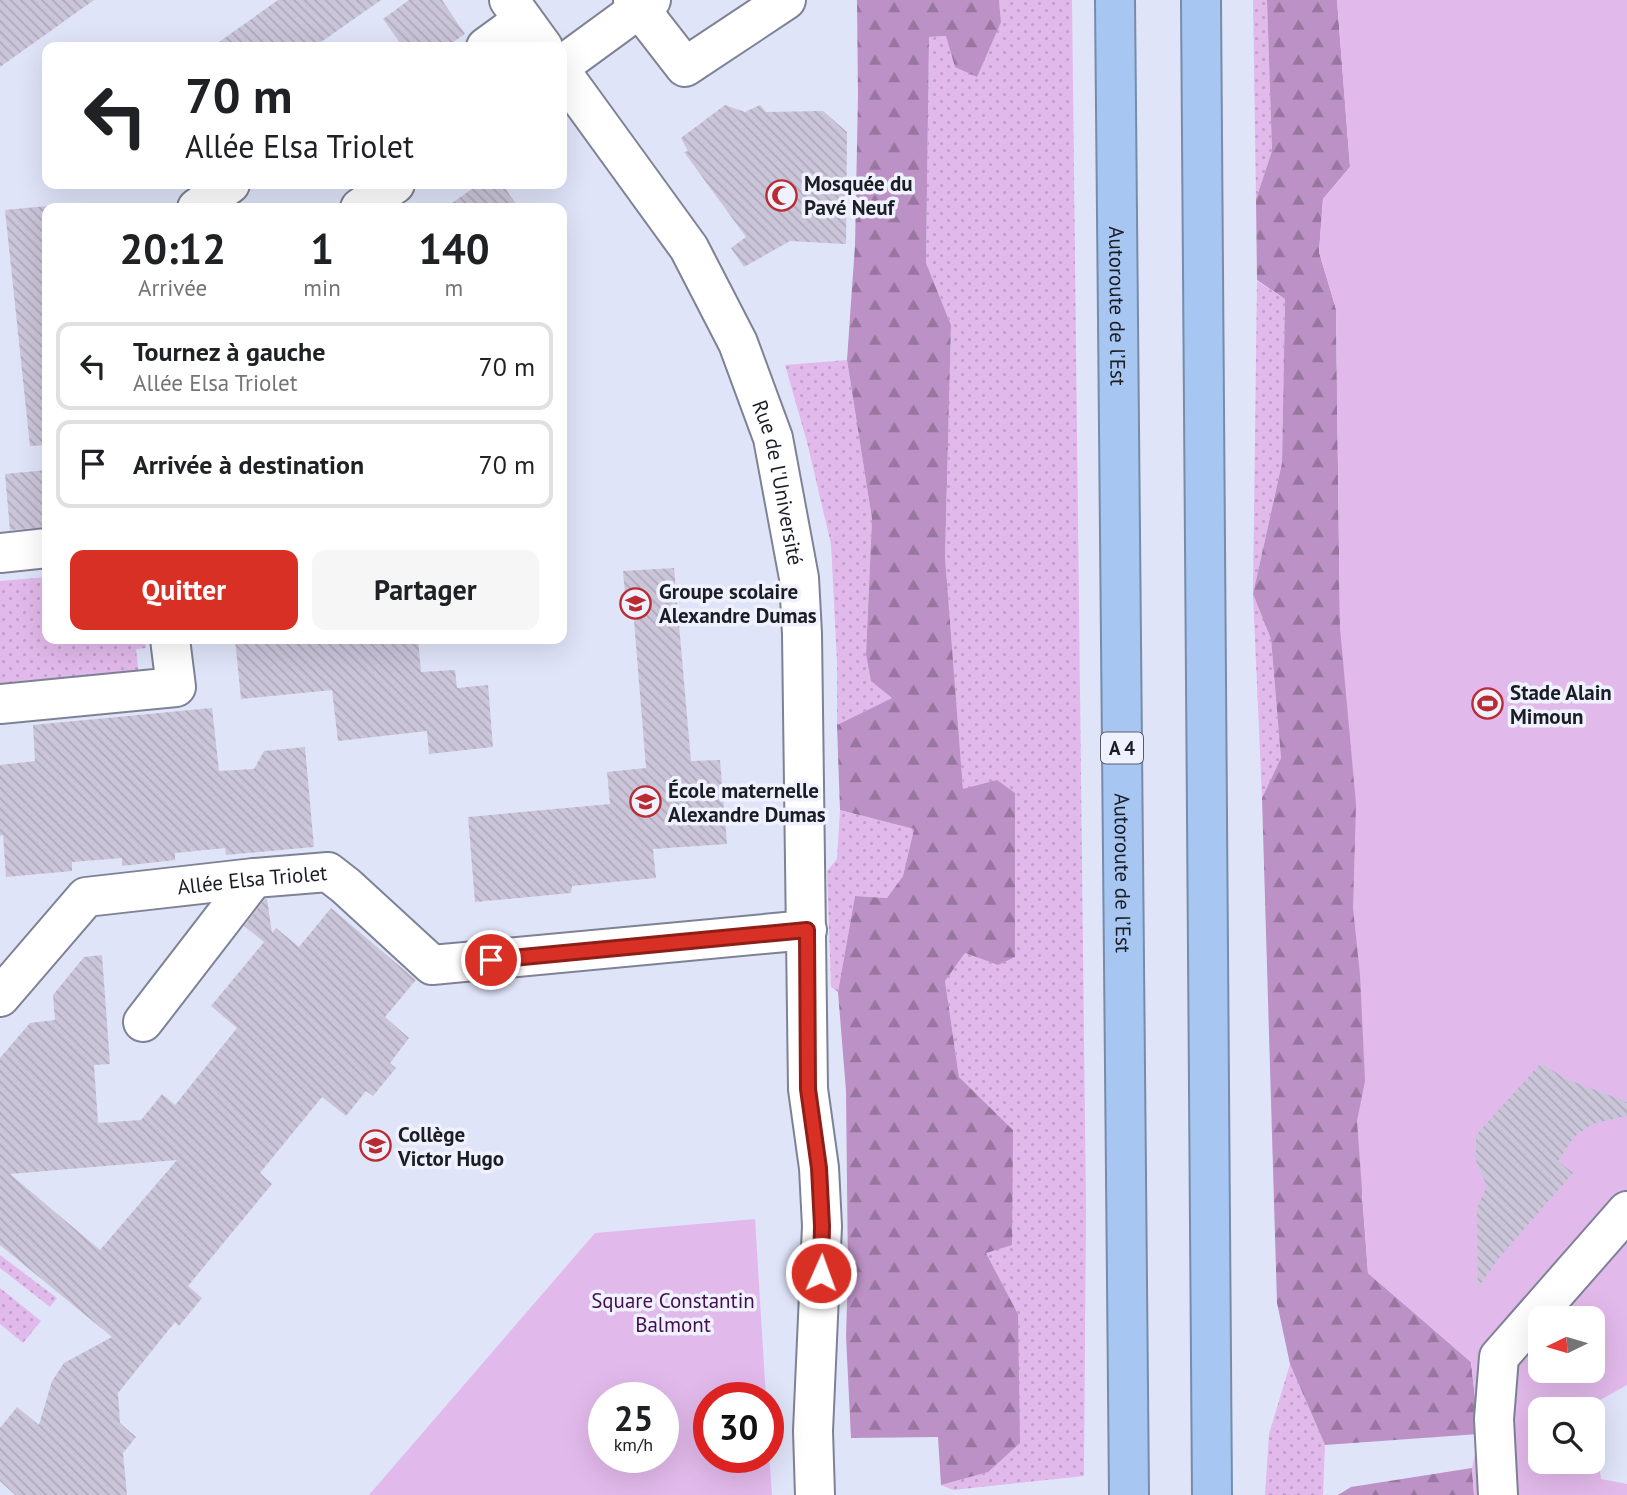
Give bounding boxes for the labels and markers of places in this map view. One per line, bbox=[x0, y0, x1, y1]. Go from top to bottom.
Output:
place label: Mosquée du Pavé Neuf bbox=[804, 170, 913, 221]
mosque icon: Mosquée du Pavé Neuf bbox=[764, 178, 798, 212]
place label: Groupe scolaire Alexandre Dumas bbox=[659, 578, 817, 629]
school or university icon: Groupe scolaire Alexandre Dumas bbox=[619, 586, 653, 620]
place label: Stade Alain Mimoun bbox=[1510, 679, 1612, 730]
sports icon: Stade Alain Mimoun bbox=[1470, 687, 1504, 721]
place label: École maternelle Alexandre Dumas bbox=[668, 777, 826, 828]
school or university icon: École maternelle Alexandre Dumas bbox=[628, 785, 662, 819]
pin bbox=[461, 930, 521, 990]
place label: Collège Victor Hugo bbox=[397, 1121, 504, 1172]
school or university icon: Collège Victor Hugo bbox=[358, 1129, 392, 1163]

